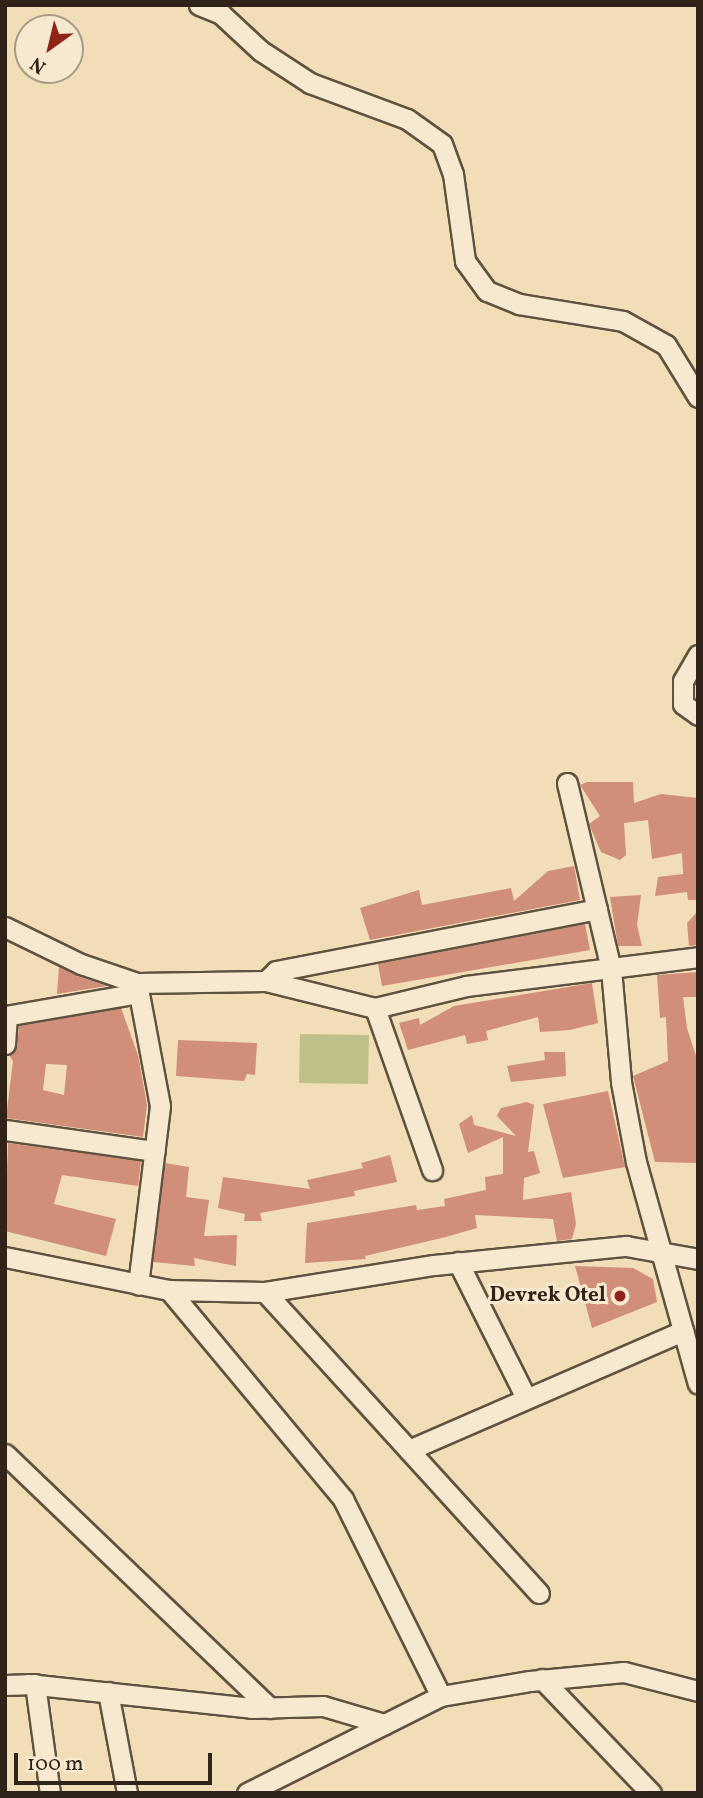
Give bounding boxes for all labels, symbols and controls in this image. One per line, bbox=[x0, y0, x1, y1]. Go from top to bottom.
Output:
north arrow bbox=[14, 14, 84, 84]
text: N bbox=[25, 50, 51, 79]
place label: Devrek Otel bbox=[489, 1283, 606, 1309]
marker: Devrek Otel bbox=[612, 1288, 628, 1304]
scale bar bbox=[18, 1738, 215, 1782]
text: 100 m bbox=[27, 1750, 84, 1779]

